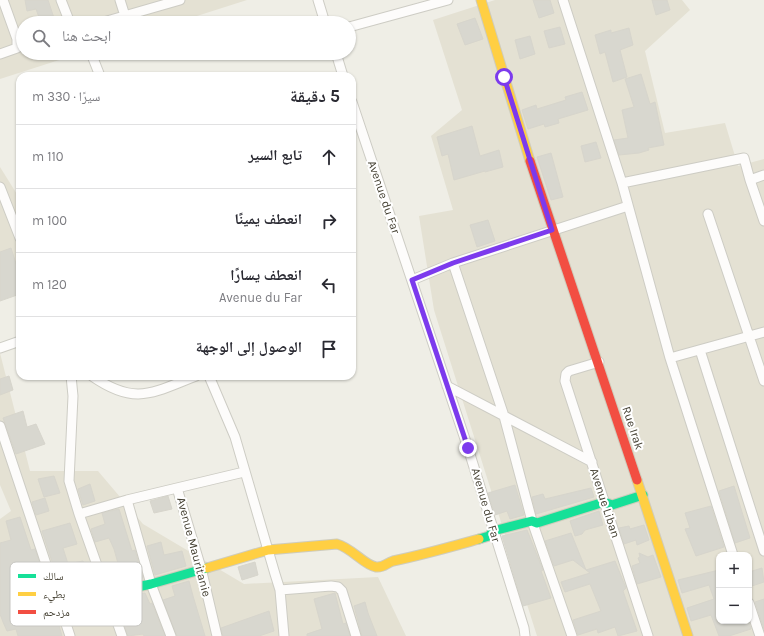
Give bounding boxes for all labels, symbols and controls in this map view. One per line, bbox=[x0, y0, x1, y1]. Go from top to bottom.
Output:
search box bbox=[16, 16, 356, 60]
icon: search bbox=[30, 27, 52, 49]
text: ابحث هنا bbox=[62, 27, 111, 45]
route start bbox=[495, 68, 513, 86]
text: 5 دقيقة bbox=[290, 86, 340, 106]
text: سيرًا · 330 m bbox=[32, 89, 100, 104]
text: تابع السير bbox=[248, 146, 302, 164]
icon: ahead bbox=[318, 146, 340, 168]
text: 110 m bbox=[32, 149, 64, 164]
street label: Avenue du Far bbox=[365, 159, 403, 236]
text: انعطف يمينًا bbox=[235, 210, 302, 228]
icon: right bbox=[318, 210, 340, 232]
text: 100 m bbox=[32, 213, 67, 228]
text: انعطف يسارًا bbox=[230, 266, 302, 284]
icon: left bbox=[318, 274, 340, 296]
text: 120 m bbox=[32, 277, 67, 292]
text: Avenue du Far bbox=[219, 290, 302, 305]
text: الوصول إلى الوجهة bbox=[196, 338, 302, 356]
icon: arrive bbox=[318, 338, 340, 360]
street label: Rue Irak bbox=[619, 405, 647, 452]
route end bbox=[459, 439, 477, 457]
street label: Avenue du Far bbox=[469, 466, 503, 544]
street label: Avenue Liban bbox=[587, 466, 623, 540]
street label: Avenue Mauritanie bbox=[174, 496, 214, 598]
map controls bbox=[716, 552, 752, 624]
button: + bbox=[716, 552, 752, 588]
legend bbox=[10, 562, 142, 626]
text: سالك bbox=[43, 570, 63, 583]
text: بطيء bbox=[43, 588, 65, 603]
button: − bbox=[716, 588, 752, 624]
text: مزدحم bbox=[43, 606, 70, 620]

